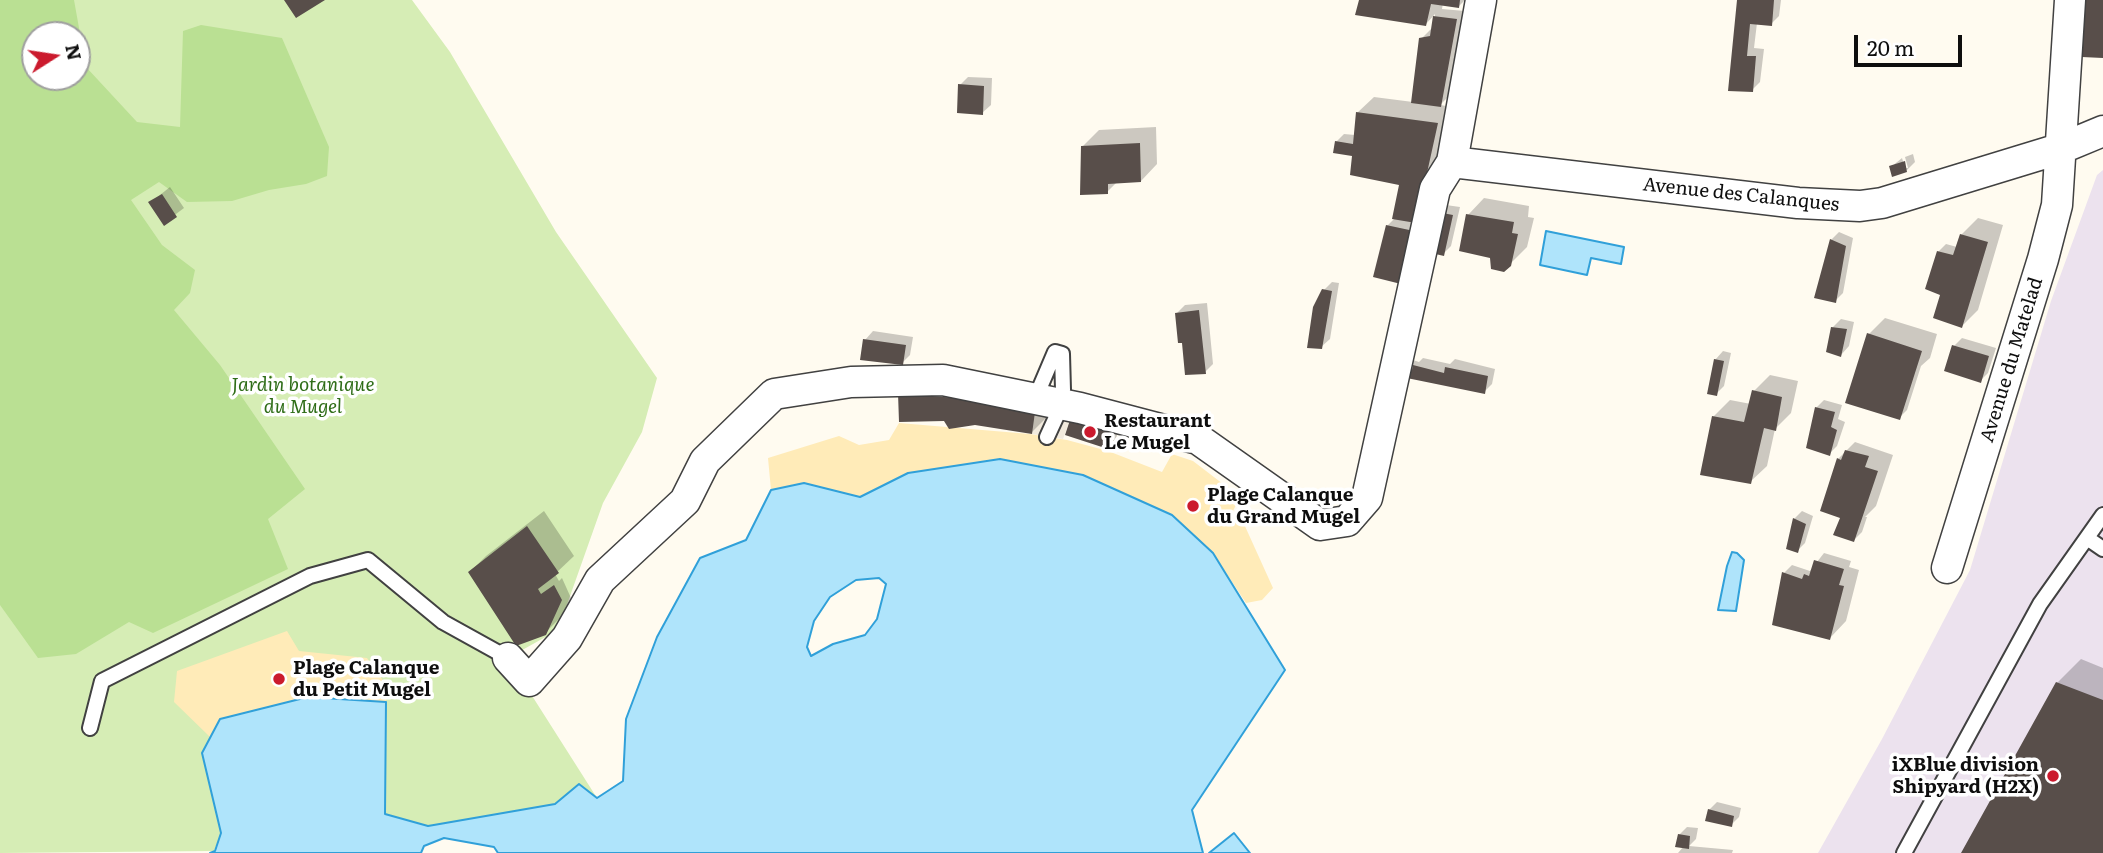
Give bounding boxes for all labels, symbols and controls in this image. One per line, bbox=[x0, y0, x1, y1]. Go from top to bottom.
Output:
north arrow bbox=[21, 21, 91, 91]
scale bar bbox=[1858, 21, 1966, 65]
text: 20 m bbox=[1867, 31, 1914, 62]
text: N bbox=[59, 41, 90, 63]
street label: Avenue des Calanques bbox=[1642, 173, 1840, 217]
street label: Avenue du Matelad bbox=[1976, 275, 2048, 445]
park label: Jardin botanique du Mugel bbox=[232, 374, 374, 418]
place label: Restaurant Le Mugel bbox=[1104, 410, 1211, 454]
marker: Restaurant Le Mugel bbox=[1082, 424, 1098, 440]
place label: Plage Calanque du Grand Mugel bbox=[1207, 484, 1360, 528]
marker: Plage Calanque du Grand Mugel bbox=[1185, 498, 1201, 514]
place label: Plage Calanque du Petit Mugel bbox=[293, 657, 440, 701]
marker: Plage Calanque du Petit Mugel bbox=[271, 671, 287, 687]
place label: iXBlue division Shipyard (H2X) bbox=[1892, 754, 2039, 798]
marker: iXBlue division Shipyard (H2X) bbox=[2045, 768, 2061, 784]

